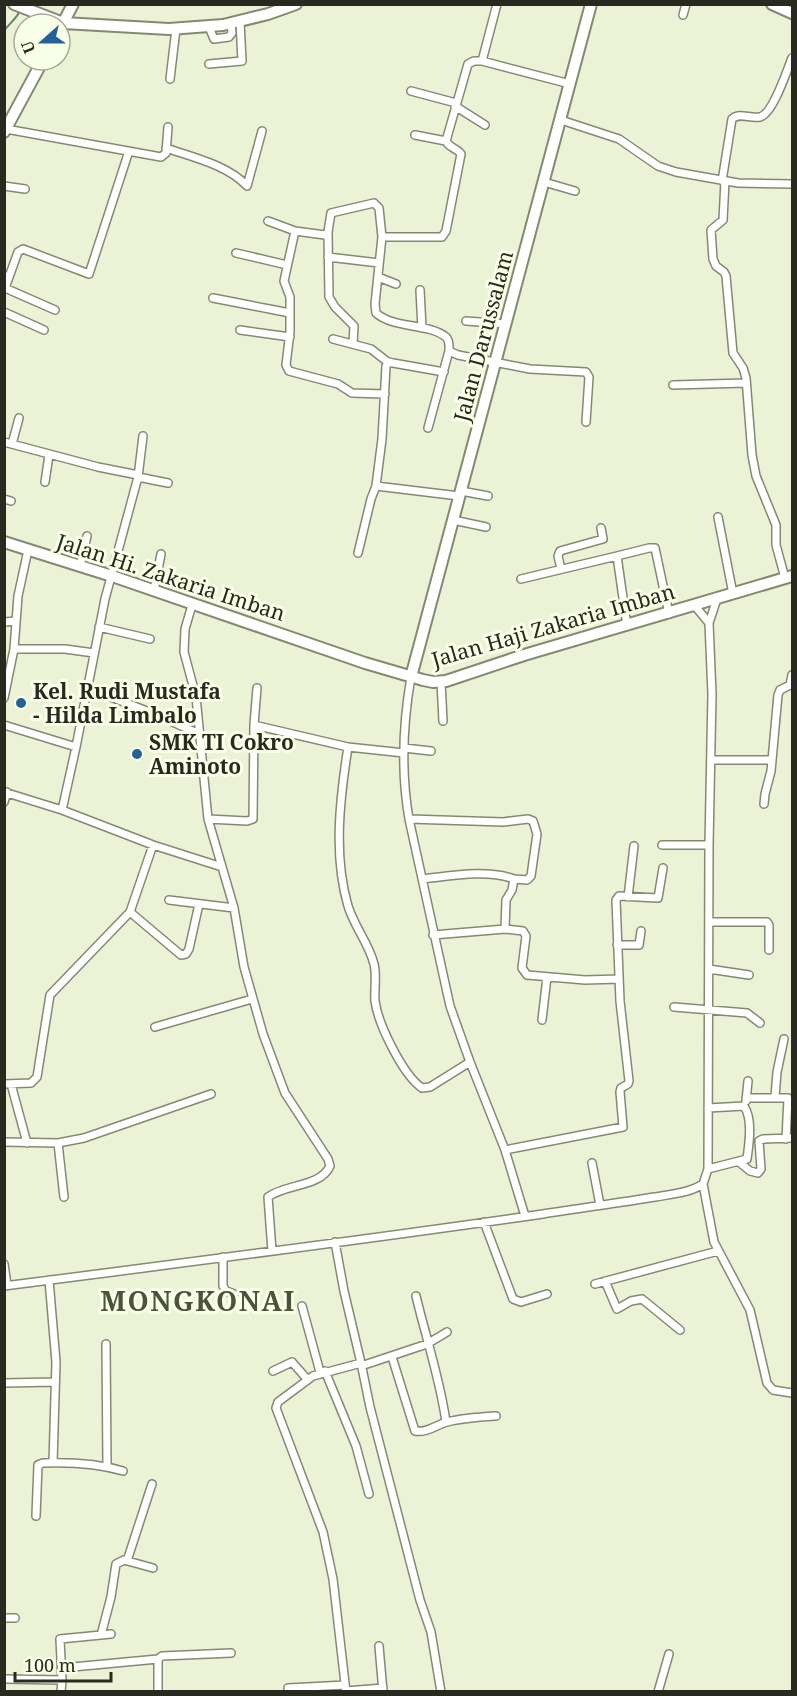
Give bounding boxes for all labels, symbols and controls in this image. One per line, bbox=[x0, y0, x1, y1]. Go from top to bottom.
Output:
north arrow bbox=[12, 12, 72, 72]
text: U bbox=[16, 38, 40, 57]
street label: Jalan Darussalam bbox=[446, 247, 519, 426]
street label: Jalan Hi. Zakaria Imban bbox=[52, 526, 289, 627]
street label: Jalan Haji Zakaria Imban bbox=[427, 577, 678, 673]
place label: Kel. Rudi Mustafa - Hilda Limbalo bbox=[33, 677, 221, 729]
marker: Kel. Rudi Mustafa - Hilda Limbalo bbox=[14, 696, 28, 710]
place label: SMK TI Cokro Aminoto bbox=[149, 728, 294, 780]
marker: SMK TI Cokro Aminoto bbox=[130, 747, 144, 761]
district label: MONGKONAI bbox=[100, 1282, 296, 1319]
scale bar bbox=[15, 1645, 111, 1683]
text: 100 m bbox=[24, 1653, 76, 1677]

